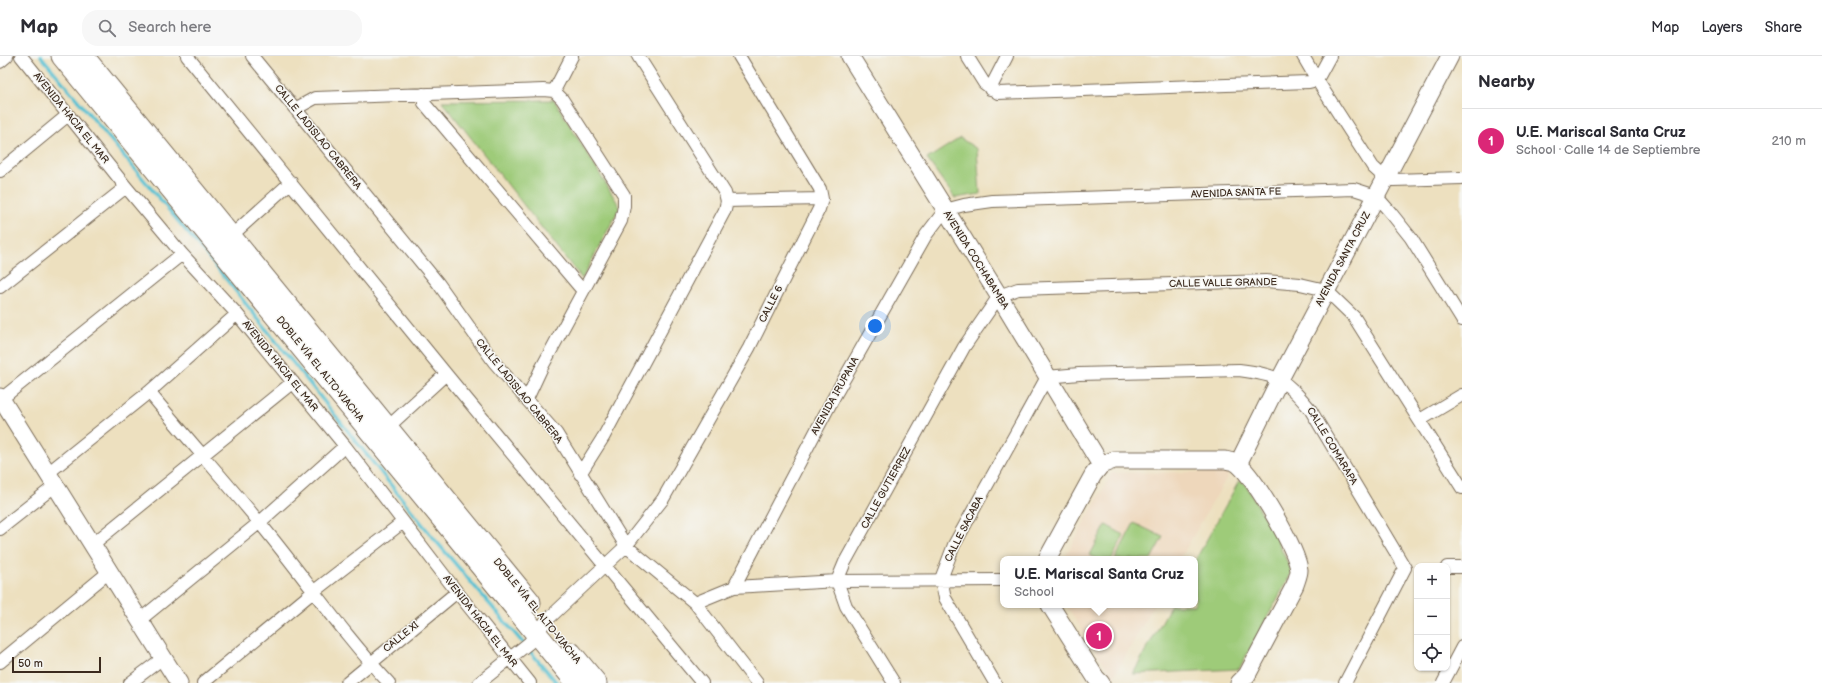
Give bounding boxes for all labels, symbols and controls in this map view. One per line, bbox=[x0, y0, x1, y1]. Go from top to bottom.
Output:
search box bbox=[82, 10, 362, 46]
text: Map bbox=[20, 16, 58, 39]
icon: search bbox=[96, 17, 118, 39]
text: Search here bbox=[128, 18, 211, 37]
text: Map bbox=[1651, 19, 1679, 36]
text: Layers bbox=[1701, 19, 1743, 36]
text: Share bbox=[1765, 19, 1802, 36]
street label: AVENIDA HACIA EL MAR bbox=[31, 70, 111, 166]
text: Nearby bbox=[1478, 72, 1535, 92]
street label: CALLE LADISLAO CABRERA bbox=[272, 82, 365, 192]
text: U.E. Mariscal Santa Cruz bbox=[1516, 123, 1686, 142]
text: 1 bbox=[1488, 133, 1494, 149]
text: 210 m bbox=[1772, 133, 1806, 149]
text: School · Calle 14 de Septiembre bbox=[1516, 142, 1701, 158]
street label: AVENIDA SANTA FE bbox=[1191, 185, 1282, 201]
street label: AVENIDA COCHABAMBA bbox=[941, 208, 1012, 312]
street label: AVENIDA SANTA CRUZ bbox=[1313, 209, 1373, 308]
street label: CALLE VALLE GRANDE bbox=[1169, 276, 1278, 290]
street label: CALLE 6 bbox=[757, 283, 785, 325]
street label: DOBLE VÍA EL ALTO-VIACHA bbox=[274, 314, 367, 425]
your location bbox=[865, 316, 885, 336]
street label: AVENIDA HACIA EL MAR bbox=[240, 318, 320, 414]
street label: CALLE LADISLAO CABRERA bbox=[473, 336, 566, 446]
street label: AVENIDA IRUPANA bbox=[809, 354, 862, 437]
street label: CALLE COMARAPA bbox=[1304, 405, 1360, 488]
street label: CALLE GUTIERREZ bbox=[859, 444, 914, 531]
street label: CALLE SACABA bbox=[942, 493, 986, 564]
street label: DOBLE VÍA EL ALTO-VIACHA bbox=[491, 556, 584, 667]
popup bbox=[1000, 556, 1198, 608]
map controls bbox=[1414, 563, 1450, 671]
button: + bbox=[1414, 563, 1450, 599]
text: U.E. Mariscal Santa Cruz bbox=[1014, 565, 1184, 584]
street label: AVENIDA HACIA EL MAR bbox=[440, 573, 520, 669]
text: School bbox=[1014, 584, 1054, 600]
button: − bbox=[1414, 599, 1450, 635]
street label: CALLE XI bbox=[381, 619, 421, 655]
pin: 1 bbox=[1086, 621, 1112, 651]
button: locate bbox=[1414, 635, 1450, 671]
scale bar bbox=[12, 655, 101, 674]
text: 50 m bbox=[18, 657, 43, 670]

